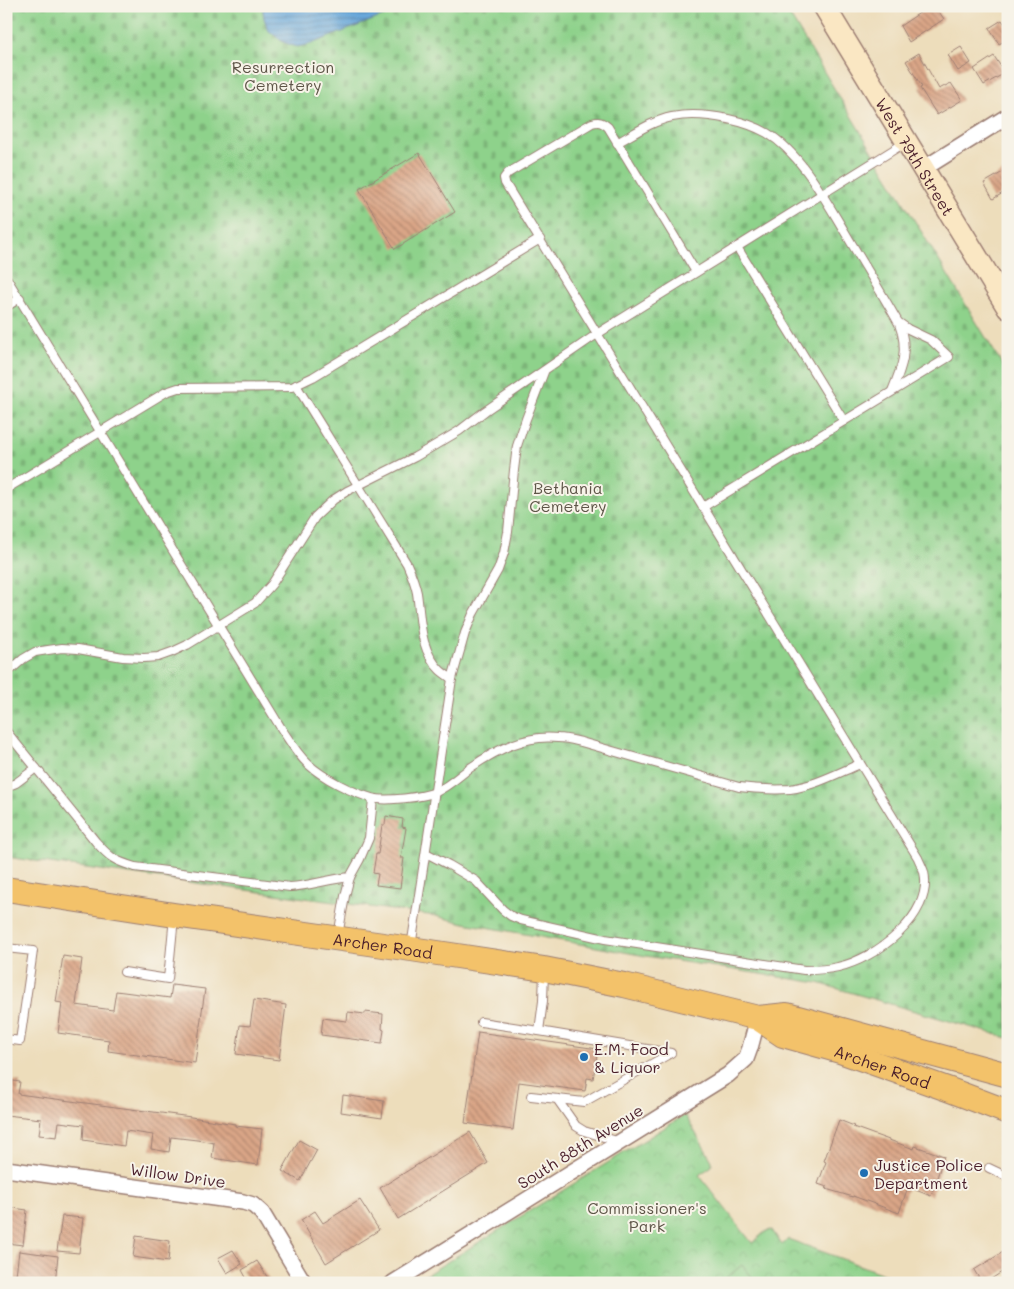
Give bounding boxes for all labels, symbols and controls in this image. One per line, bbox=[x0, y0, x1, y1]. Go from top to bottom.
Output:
park label: Resurrection Cemetery bbox=[232, 56, 334, 95]
street label: West 79th Street bbox=[872, 93, 960, 219]
park label: Bethania Cemetery bbox=[529, 477, 607, 516]
street label: Archer Road bbox=[332, 927, 434, 963]
place label: E.M. Food & Liquor bbox=[594, 1038, 669, 1077]
street label: Archer Road bbox=[832, 1039, 933, 1093]
marker: E.M. Food & Liquor bbox=[578, 1051, 590, 1063]
street label: South 88th Avenue bbox=[513, 1099, 647, 1193]
place label: Justice Police Department bbox=[874, 1154, 983, 1193]
street label: Willow Drive bbox=[129, 1158, 227, 1192]
marker: Justice Police Department bbox=[858, 1167, 870, 1179]
park label: Commissioner's Park bbox=[587, 1197, 707, 1236]

